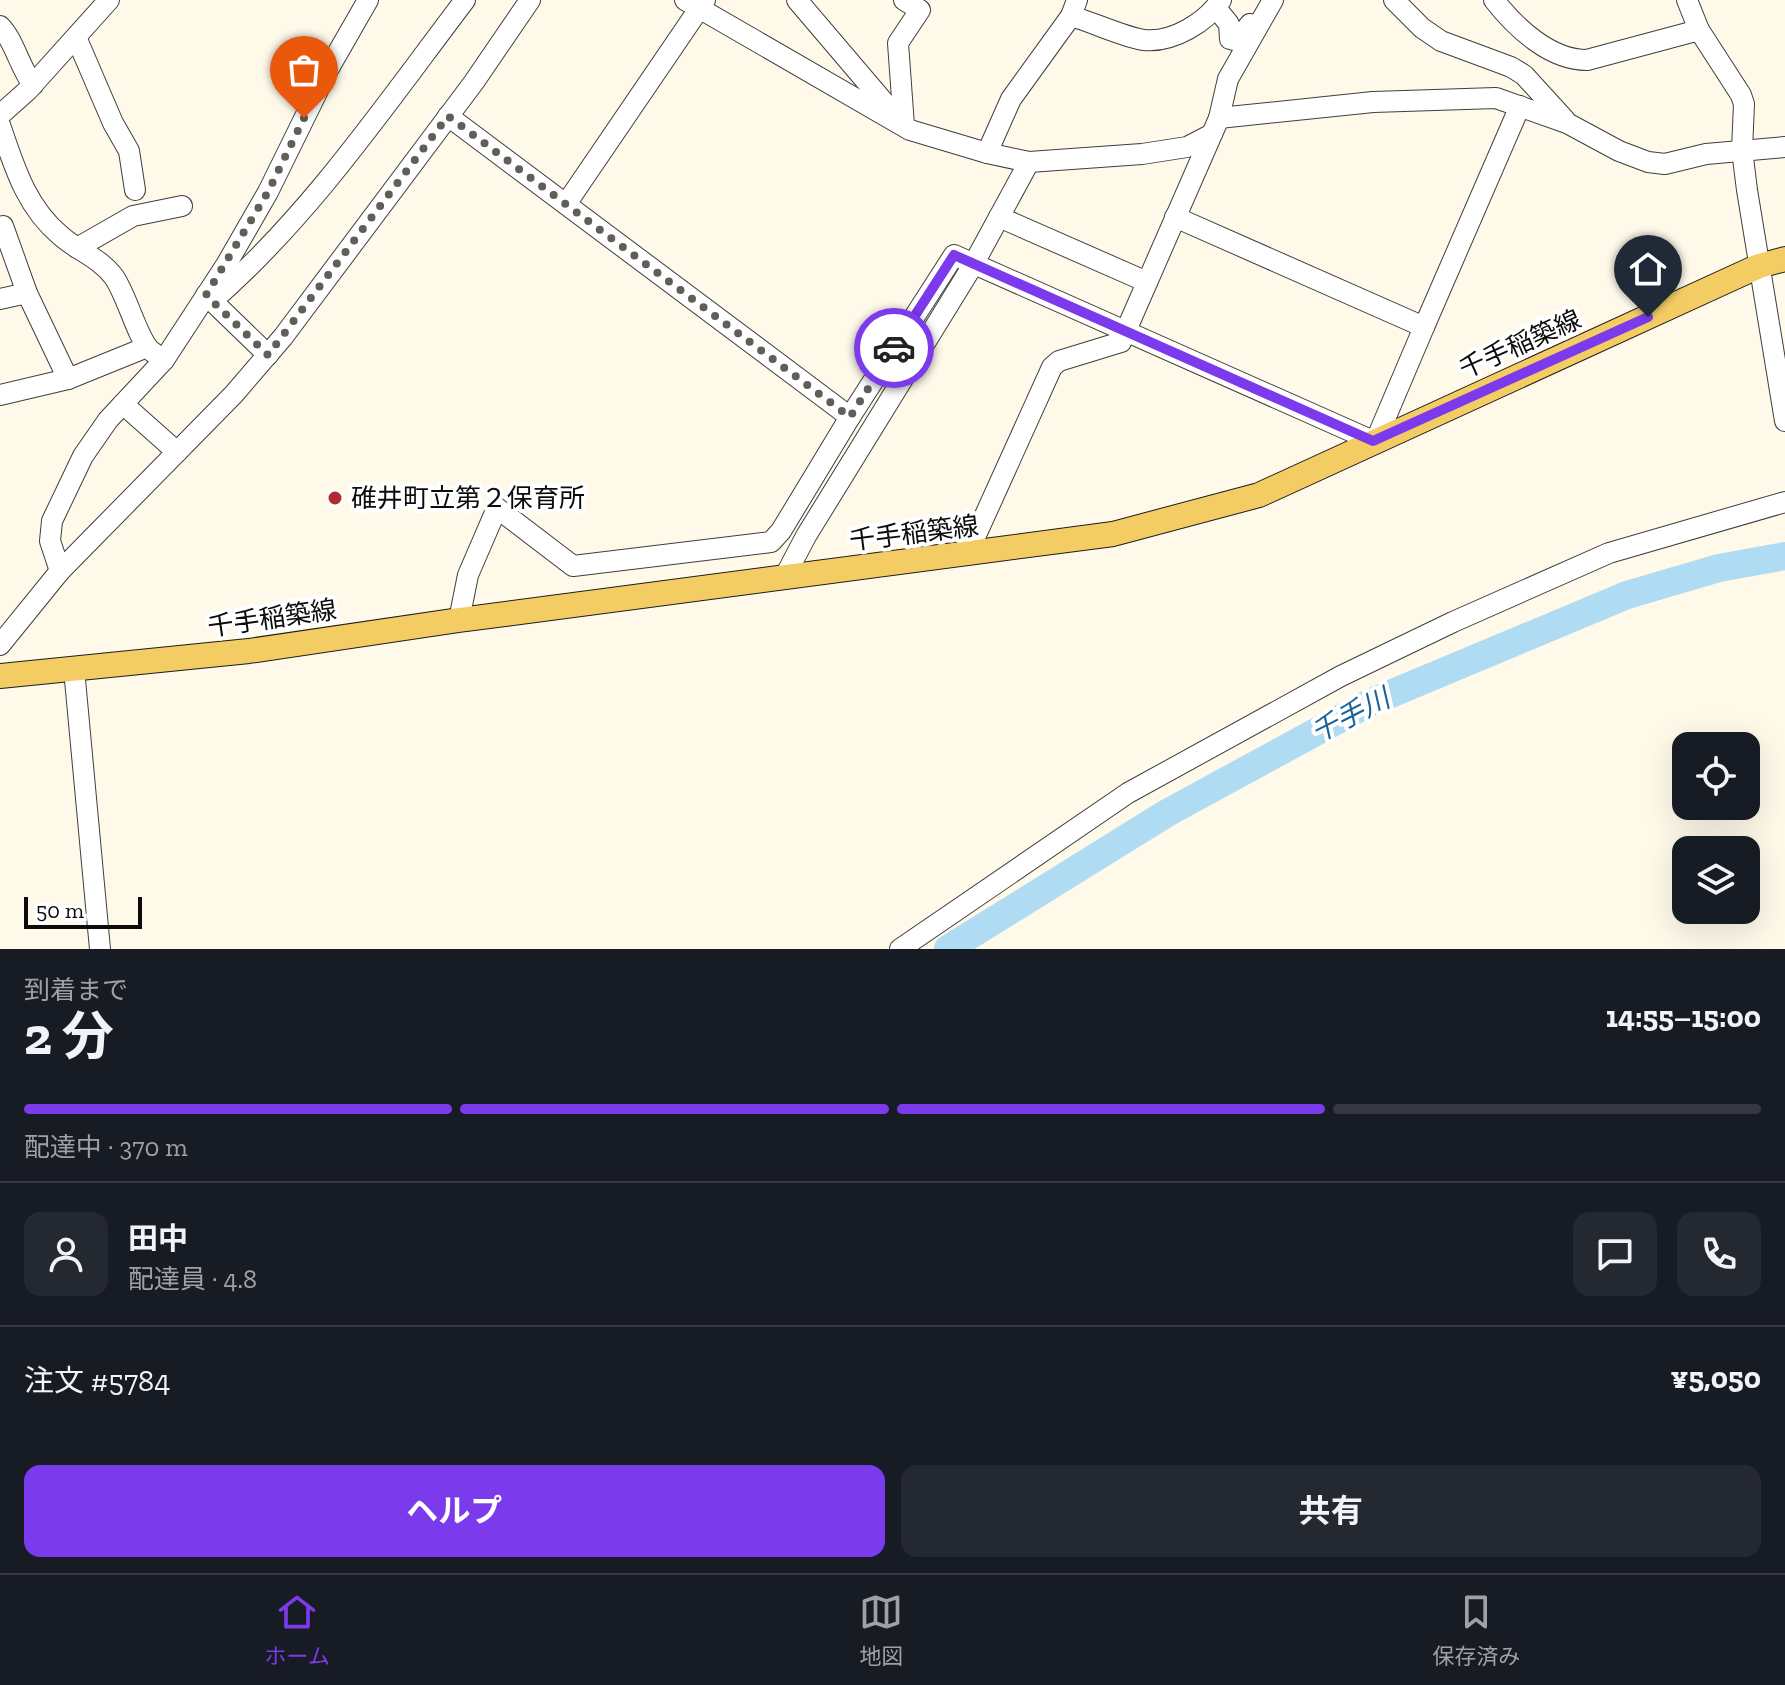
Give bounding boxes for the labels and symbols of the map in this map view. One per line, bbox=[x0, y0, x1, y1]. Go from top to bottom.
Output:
pin bbox=[270, 36, 338, 118]
pin bbox=[1614, 235, 1682, 317]
street label: 千手稲築線 bbox=[1454, 303, 1586, 385]
courier bbox=[854, 308, 934, 388]
place label: 碓井町立第２保育所 bbox=[351, 482, 585, 514]
marker: 碓井町立第２保育所 bbox=[326, 489, 344, 507]
street label: 千手稲築線 bbox=[848, 509, 980, 557]
street label: 千手稲築線 bbox=[205, 593, 339, 643]
water label: 千手川 bbox=[1305, 680, 1398, 749]
scale bar bbox=[24, 893, 142, 929]

